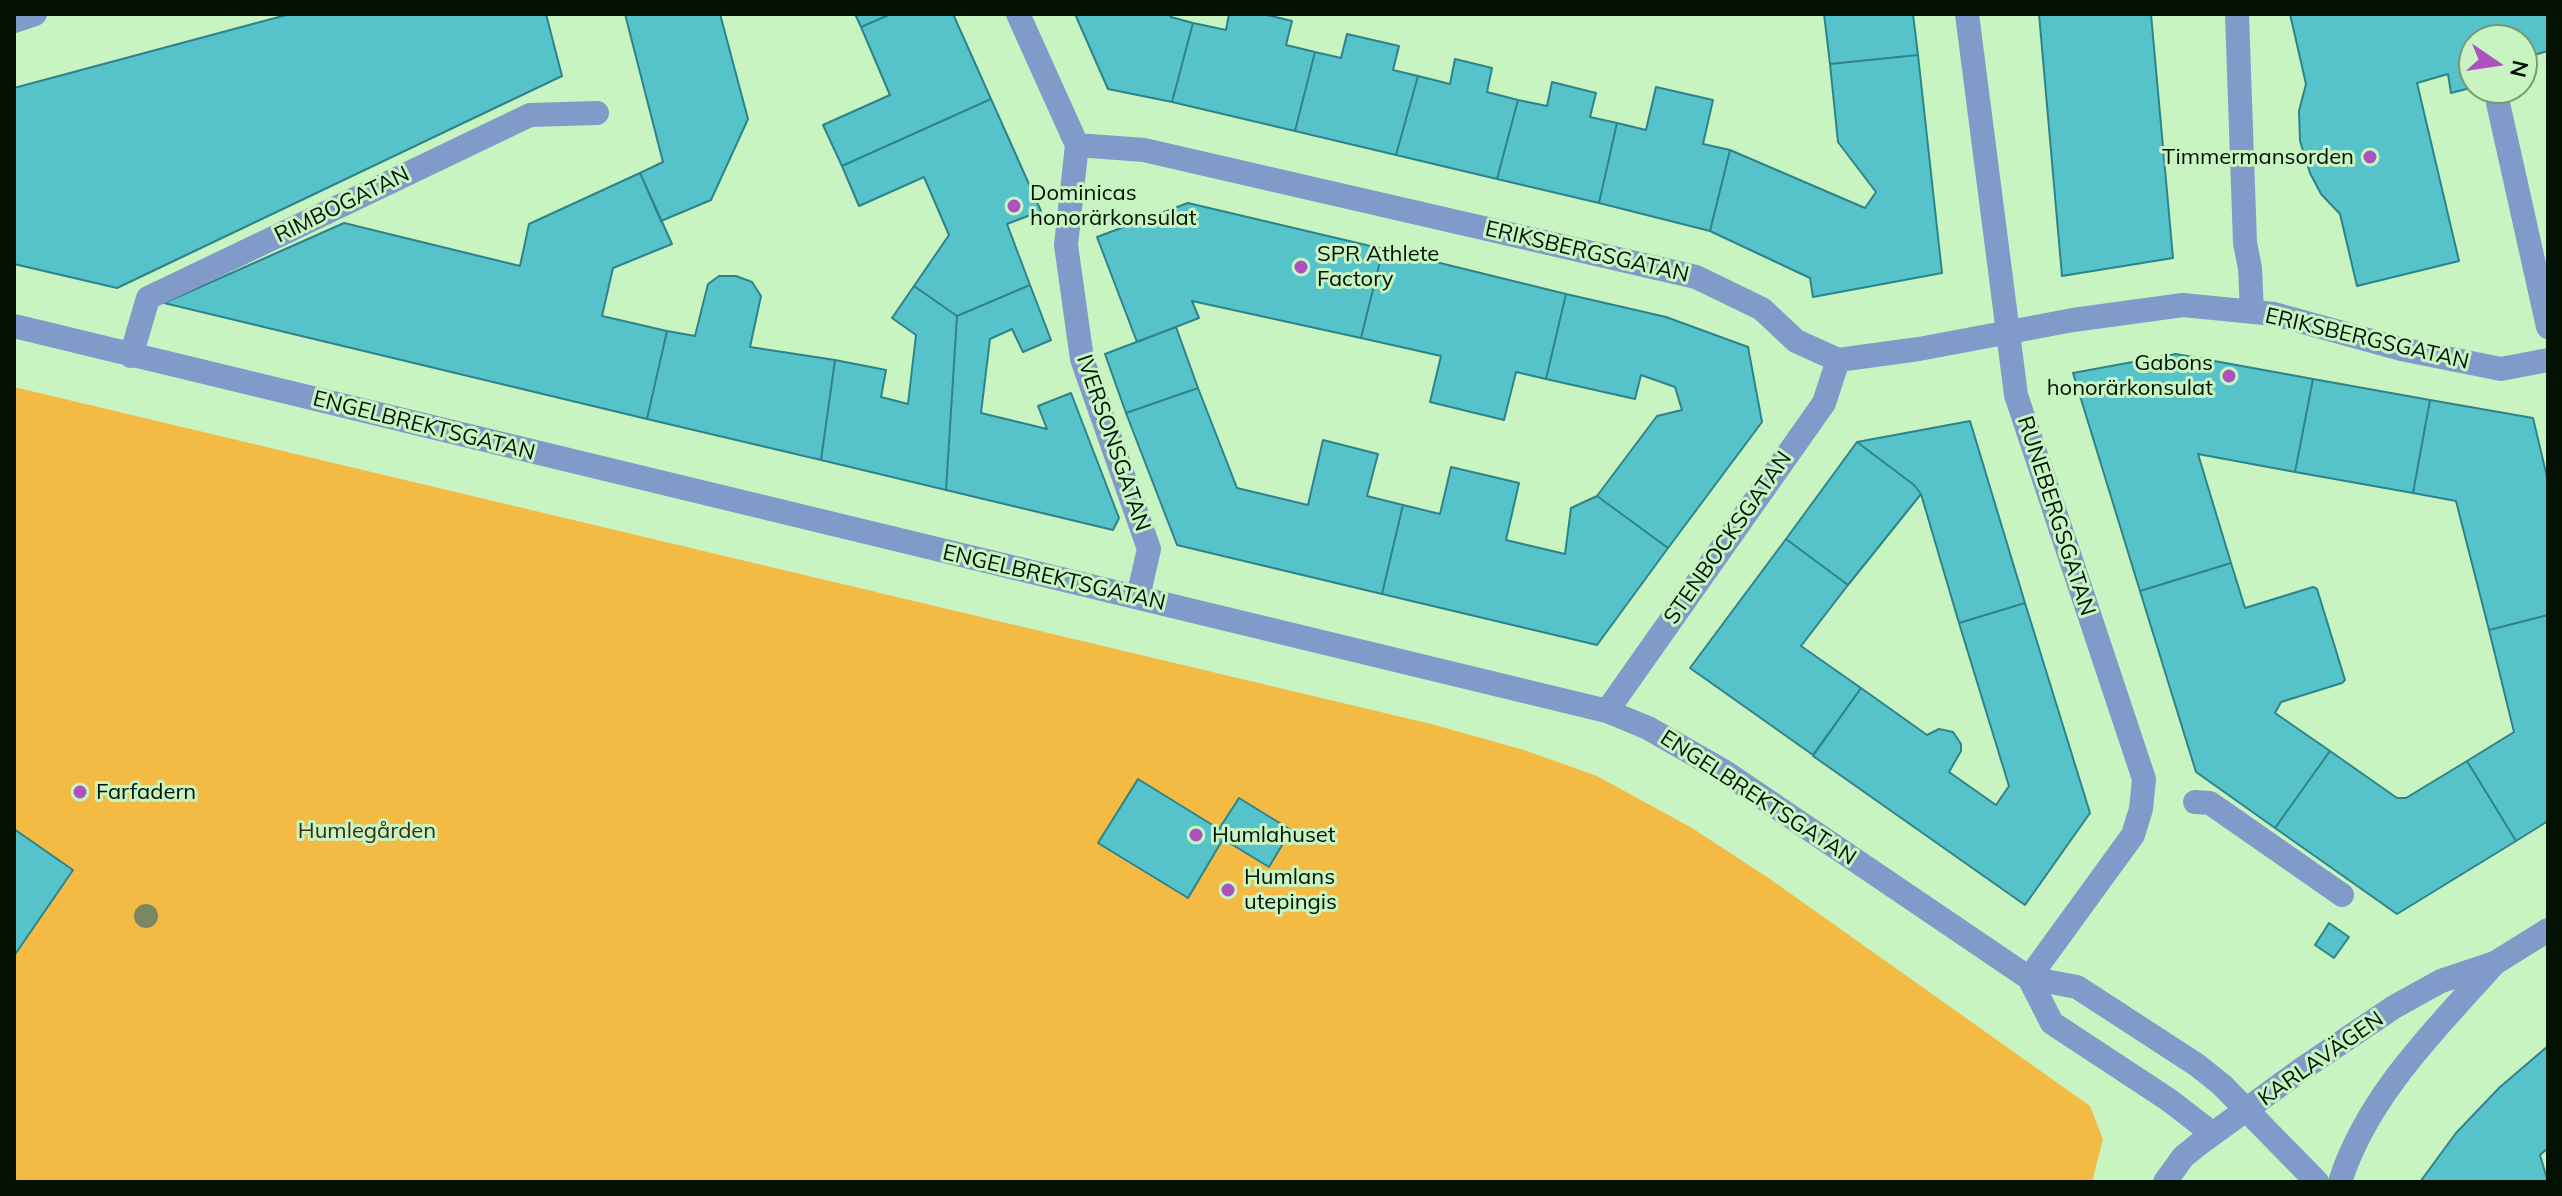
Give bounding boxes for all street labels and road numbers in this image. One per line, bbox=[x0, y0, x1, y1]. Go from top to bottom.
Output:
street label: RIMBOGATAN bbox=[270, 161, 414, 249]
street label: ERIKSBERGSGATAN bbox=[1482, 216, 1692, 288]
street label: ERIKSBERGSGATAN bbox=[2262, 303, 2472, 375]
street label: IVERSONSGATAN bbox=[1070, 351, 1156, 535]
street label: ENGELBREKTSGATAN bbox=[310, 386, 538, 466]
street label: RUNEBERGSGATAN bbox=[2011, 413, 2101, 619]
street label: STENBOCKSGATAN bbox=[1658, 447, 1798, 629]
street label: ENGELBREKTSGATAN bbox=[940, 539, 1168, 617]
street label: ENGELBREKTSGATAN bbox=[1655, 725, 1861, 871]
street label: KARLAVÄGEN bbox=[2253, 1006, 2389, 1112]

